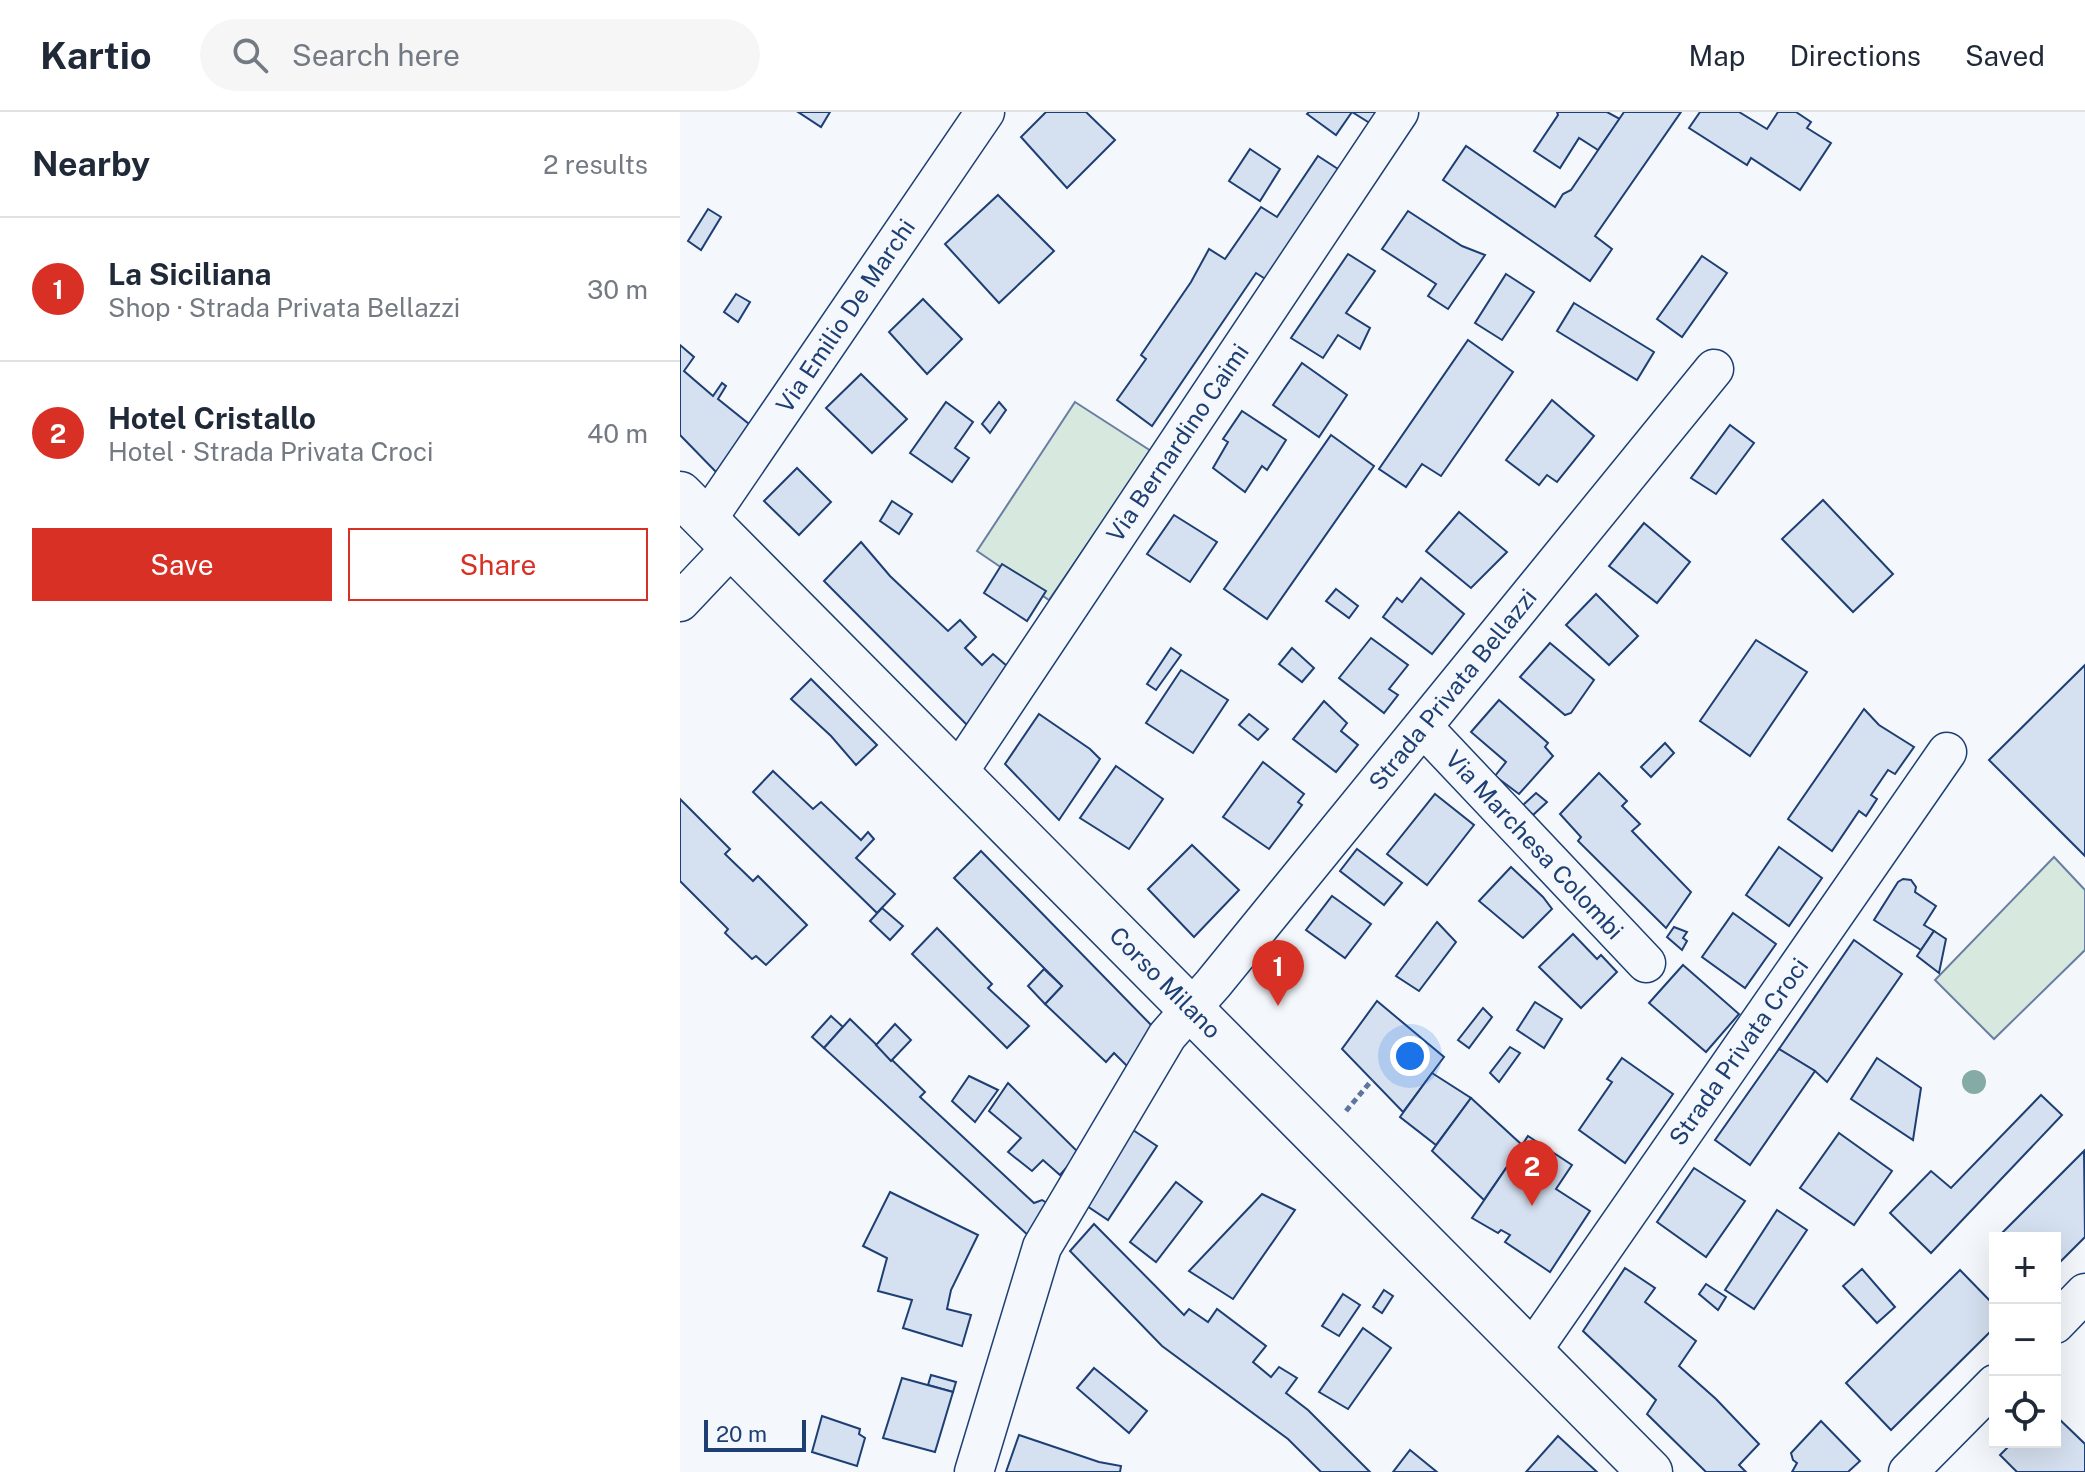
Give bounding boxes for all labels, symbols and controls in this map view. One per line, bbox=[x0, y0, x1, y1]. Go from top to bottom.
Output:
search box bbox=[200, 19, 760, 91]
text: Kartio bbox=[40, 33, 152, 78]
icon: search bbox=[228, 33, 272, 77]
text: Search here bbox=[292, 37, 460, 73]
text: Map bbox=[1689, 39, 1745, 72]
text: Directions bbox=[1789, 39, 1921, 72]
text: Saved bbox=[1965, 39, 2045, 72]
text: Nearby bbox=[32, 144, 150, 184]
text: 2 results bbox=[543, 149, 648, 180]
street label: Via Emilio De Marchi bbox=[770, 213, 920, 417]
text: La Siciliana bbox=[108, 256, 271, 292]
text: 1 bbox=[52, 274, 64, 305]
text: 30 m bbox=[587, 274, 648, 305]
text: Shop · Strada Privata Bellazzi bbox=[108, 292, 460, 323]
street label: Via Bernardino Caimi bbox=[1101, 338, 1254, 547]
text: Hotel Cristallo bbox=[108, 400, 316, 436]
text: 2 bbox=[50, 418, 66, 449]
text: 40 m bbox=[587, 418, 648, 449]
text: Hotel · Strada Privata Croci bbox=[108, 436, 433, 467]
button: Save bbox=[32, 528, 332, 601]
button: Share bbox=[348, 528, 648, 601]
street label: Strada Privata Bellazzi bbox=[1363, 583, 1542, 795]
street label: Via Marchesa Colombi bbox=[1440, 744, 1629, 944]
street label: Corso Milano bbox=[1104, 921, 1227, 1044]
pin: 1 bbox=[1252, 940, 1304, 1006]
street label: Strada Privata Croci bbox=[1663, 952, 1813, 1150]
your location bbox=[1390, 1036, 1430, 1076]
pin: 2 bbox=[1506, 1140, 1558, 1206]
map controls bbox=[1989, 1232, 2061, 1448]
button: + bbox=[1989, 1232, 2061, 1304]
button: − bbox=[1989, 1304, 2061, 1376]
button: locate bbox=[1989, 1376, 2061, 1448]
scale bar bbox=[704, 1416, 806, 1452]
text: 20 m bbox=[716, 1421, 767, 1447]

